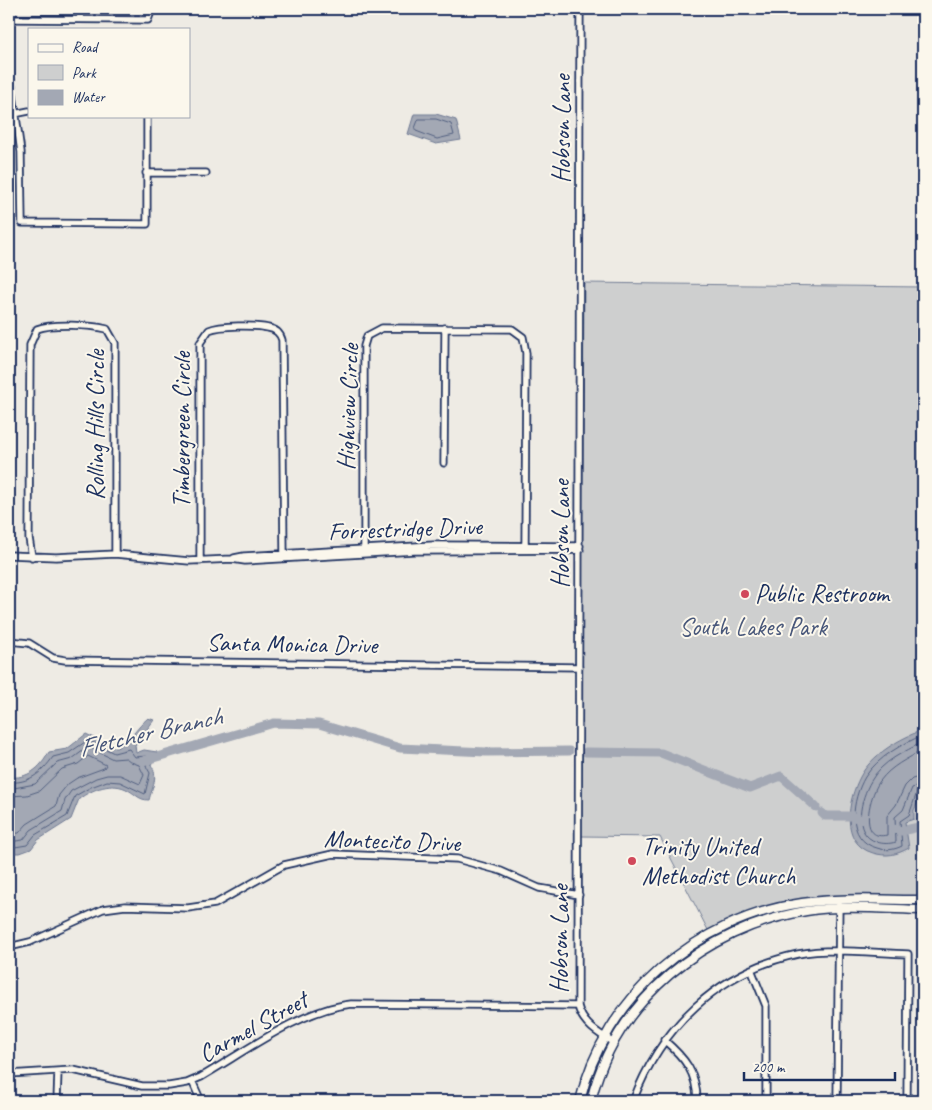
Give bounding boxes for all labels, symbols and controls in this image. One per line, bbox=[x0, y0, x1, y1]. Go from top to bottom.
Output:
legend bbox=[28, 28, 190, 118]
text: Road bbox=[72, 38, 99, 57]
text: Park bbox=[72, 64, 97, 83]
street label: Hobson Lane bbox=[546, 73, 578, 183]
text: Water bbox=[72, 88, 106, 107]
street label: Highview Circle bbox=[330, 341, 366, 471]
street label: Rolling Hills Circle bbox=[80, 348, 112, 500]
street label: Timbergreen Circle bbox=[166, 350, 198, 508]
street label: Hobson Lane bbox=[545, 478, 577, 588]
street label: Forrestridge Drive bbox=[328, 510, 484, 548]
place label: Public Restroom bbox=[755, 578, 891, 610]
marker: Public Restroom bbox=[739, 588, 751, 600]
park label: South Lakes Park bbox=[679, 611, 829, 643]
street label: Santa Monica Drive bbox=[206, 627, 379, 662]
water label: Fletcher Branch bbox=[75, 699, 227, 764]
street label: Montecito Drive bbox=[323, 823, 462, 859]
place label: Trinity United Methodist Church bbox=[642, 831, 796, 892]
marker: Trinity United Methodist Church bbox=[626, 855, 638, 867]
street label: Hobson Lane bbox=[544, 883, 576, 993]
street label: Carmel Street bbox=[193, 982, 316, 1070]
scale bar bbox=[744, 1050, 896, 1082]
text: 200 m bbox=[752, 1058, 786, 1077]

